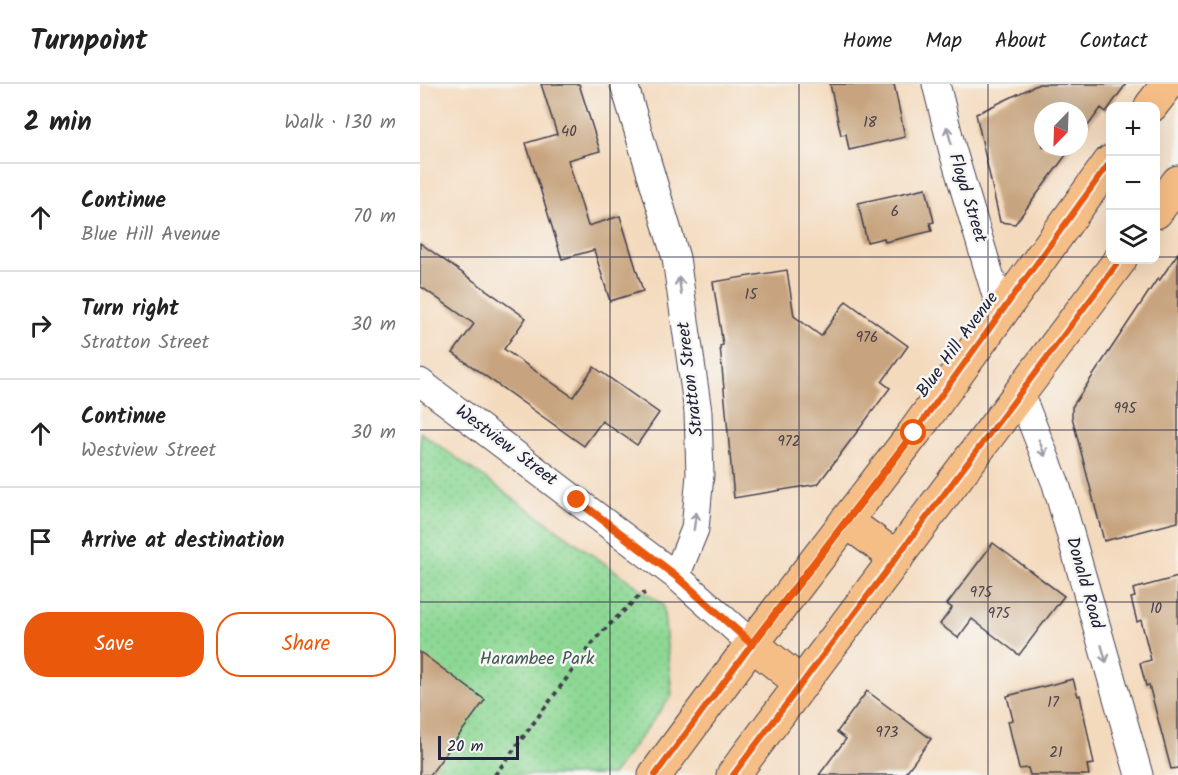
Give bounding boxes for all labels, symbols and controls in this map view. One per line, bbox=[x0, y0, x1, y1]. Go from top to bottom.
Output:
text: Turnpoint bbox=[30, 19, 148, 64]
text: Home bbox=[843, 25, 892, 58]
text: Map bbox=[925, 25, 962, 58]
text: About bbox=[995, 25, 1046, 58]
text: Contact bbox=[1079, 25, 1148, 58]
text: 2 min bbox=[24, 102, 92, 144]
north arrow bbox=[1034, 102, 1088, 156]
map controls bbox=[1106, 102, 1160, 264]
button: + bbox=[1106, 102, 1160, 156]
text: Walk · 130 m bbox=[284, 107, 396, 139]
house number: 18 bbox=[863, 111, 878, 135]
house number: 40 bbox=[561, 120, 577, 144]
one-way arrow bbox=[942, 125, 954, 144]
street label: Floyd Street bbox=[940, 150, 995, 247]
button: − bbox=[1106, 156, 1160, 210]
text: Continue bbox=[81, 184, 166, 219]
house number: 6 bbox=[891, 200, 899, 224]
icon: ahead bbox=[24, 201, 57, 234]
text: 70 m bbox=[353, 201, 396, 233]
button: layers bbox=[1106, 210, 1160, 264]
text: Blue Hill Avenue bbox=[81, 219, 220, 251]
one-way arrow bbox=[674, 277, 685, 297]
house number: 15 bbox=[745, 283, 758, 307]
street label: Blue Hill Avenue bbox=[909, 286, 1007, 404]
text: Turn right bbox=[81, 292, 179, 327]
icon: right bbox=[24, 309, 57, 342]
text: 30 m bbox=[351, 309, 396, 341]
street label: Stratton Street bbox=[669, 319, 712, 438]
house number: 976 bbox=[856, 326, 878, 350]
text: Stratton Street bbox=[81, 327, 209, 359]
house number: 995 bbox=[1114, 397, 1137, 421]
street label: Westview Street bbox=[449, 398, 564, 495]
text: Continue bbox=[81, 400, 166, 435]
icon: ahead bbox=[24, 417, 57, 450]
text: 30 m bbox=[351, 417, 396, 449]
route start bbox=[900, 419, 926, 445]
house number: 972 bbox=[778, 430, 800, 454]
text: Westview Street bbox=[81, 435, 216, 467]
one-way arrow bbox=[1037, 438, 1048, 457]
route end bbox=[563, 486, 589, 512]
one-way arrow bbox=[690, 512, 701, 532]
text: Arrive at destination bbox=[81, 524, 284, 559]
icon: arrive bbox=[24, 525, 57, 558]
street label: Donald Road bbox=[1057, 534, 1111, 633]
house number: 975 bbox=[970, 581, 993, 605]
house number: 10 bbox=[1150, 597, 1163, 621]
house number: 975 bbox=[988, 602, 1011, 626]
button: Save bbox=[24, 612, 204, 677]
button: Share bbox=[216, 612, 396, 677]
one-way arrow bbox=[1099, 644, 1110, 663]
park label: Harambee Park bbox=[480, 645, 595, 674]
house number: 17 bbox=[1047, 691, 1060, 715]
house number: 973 bbox=[876, 721, 899, 745]
scale bar bbox=[438, 733, 519, 760]
text: 20 m bbox=[447, 734, 483, 759]
house number: 21 bbox=[1049, 741, 1063, 765]

